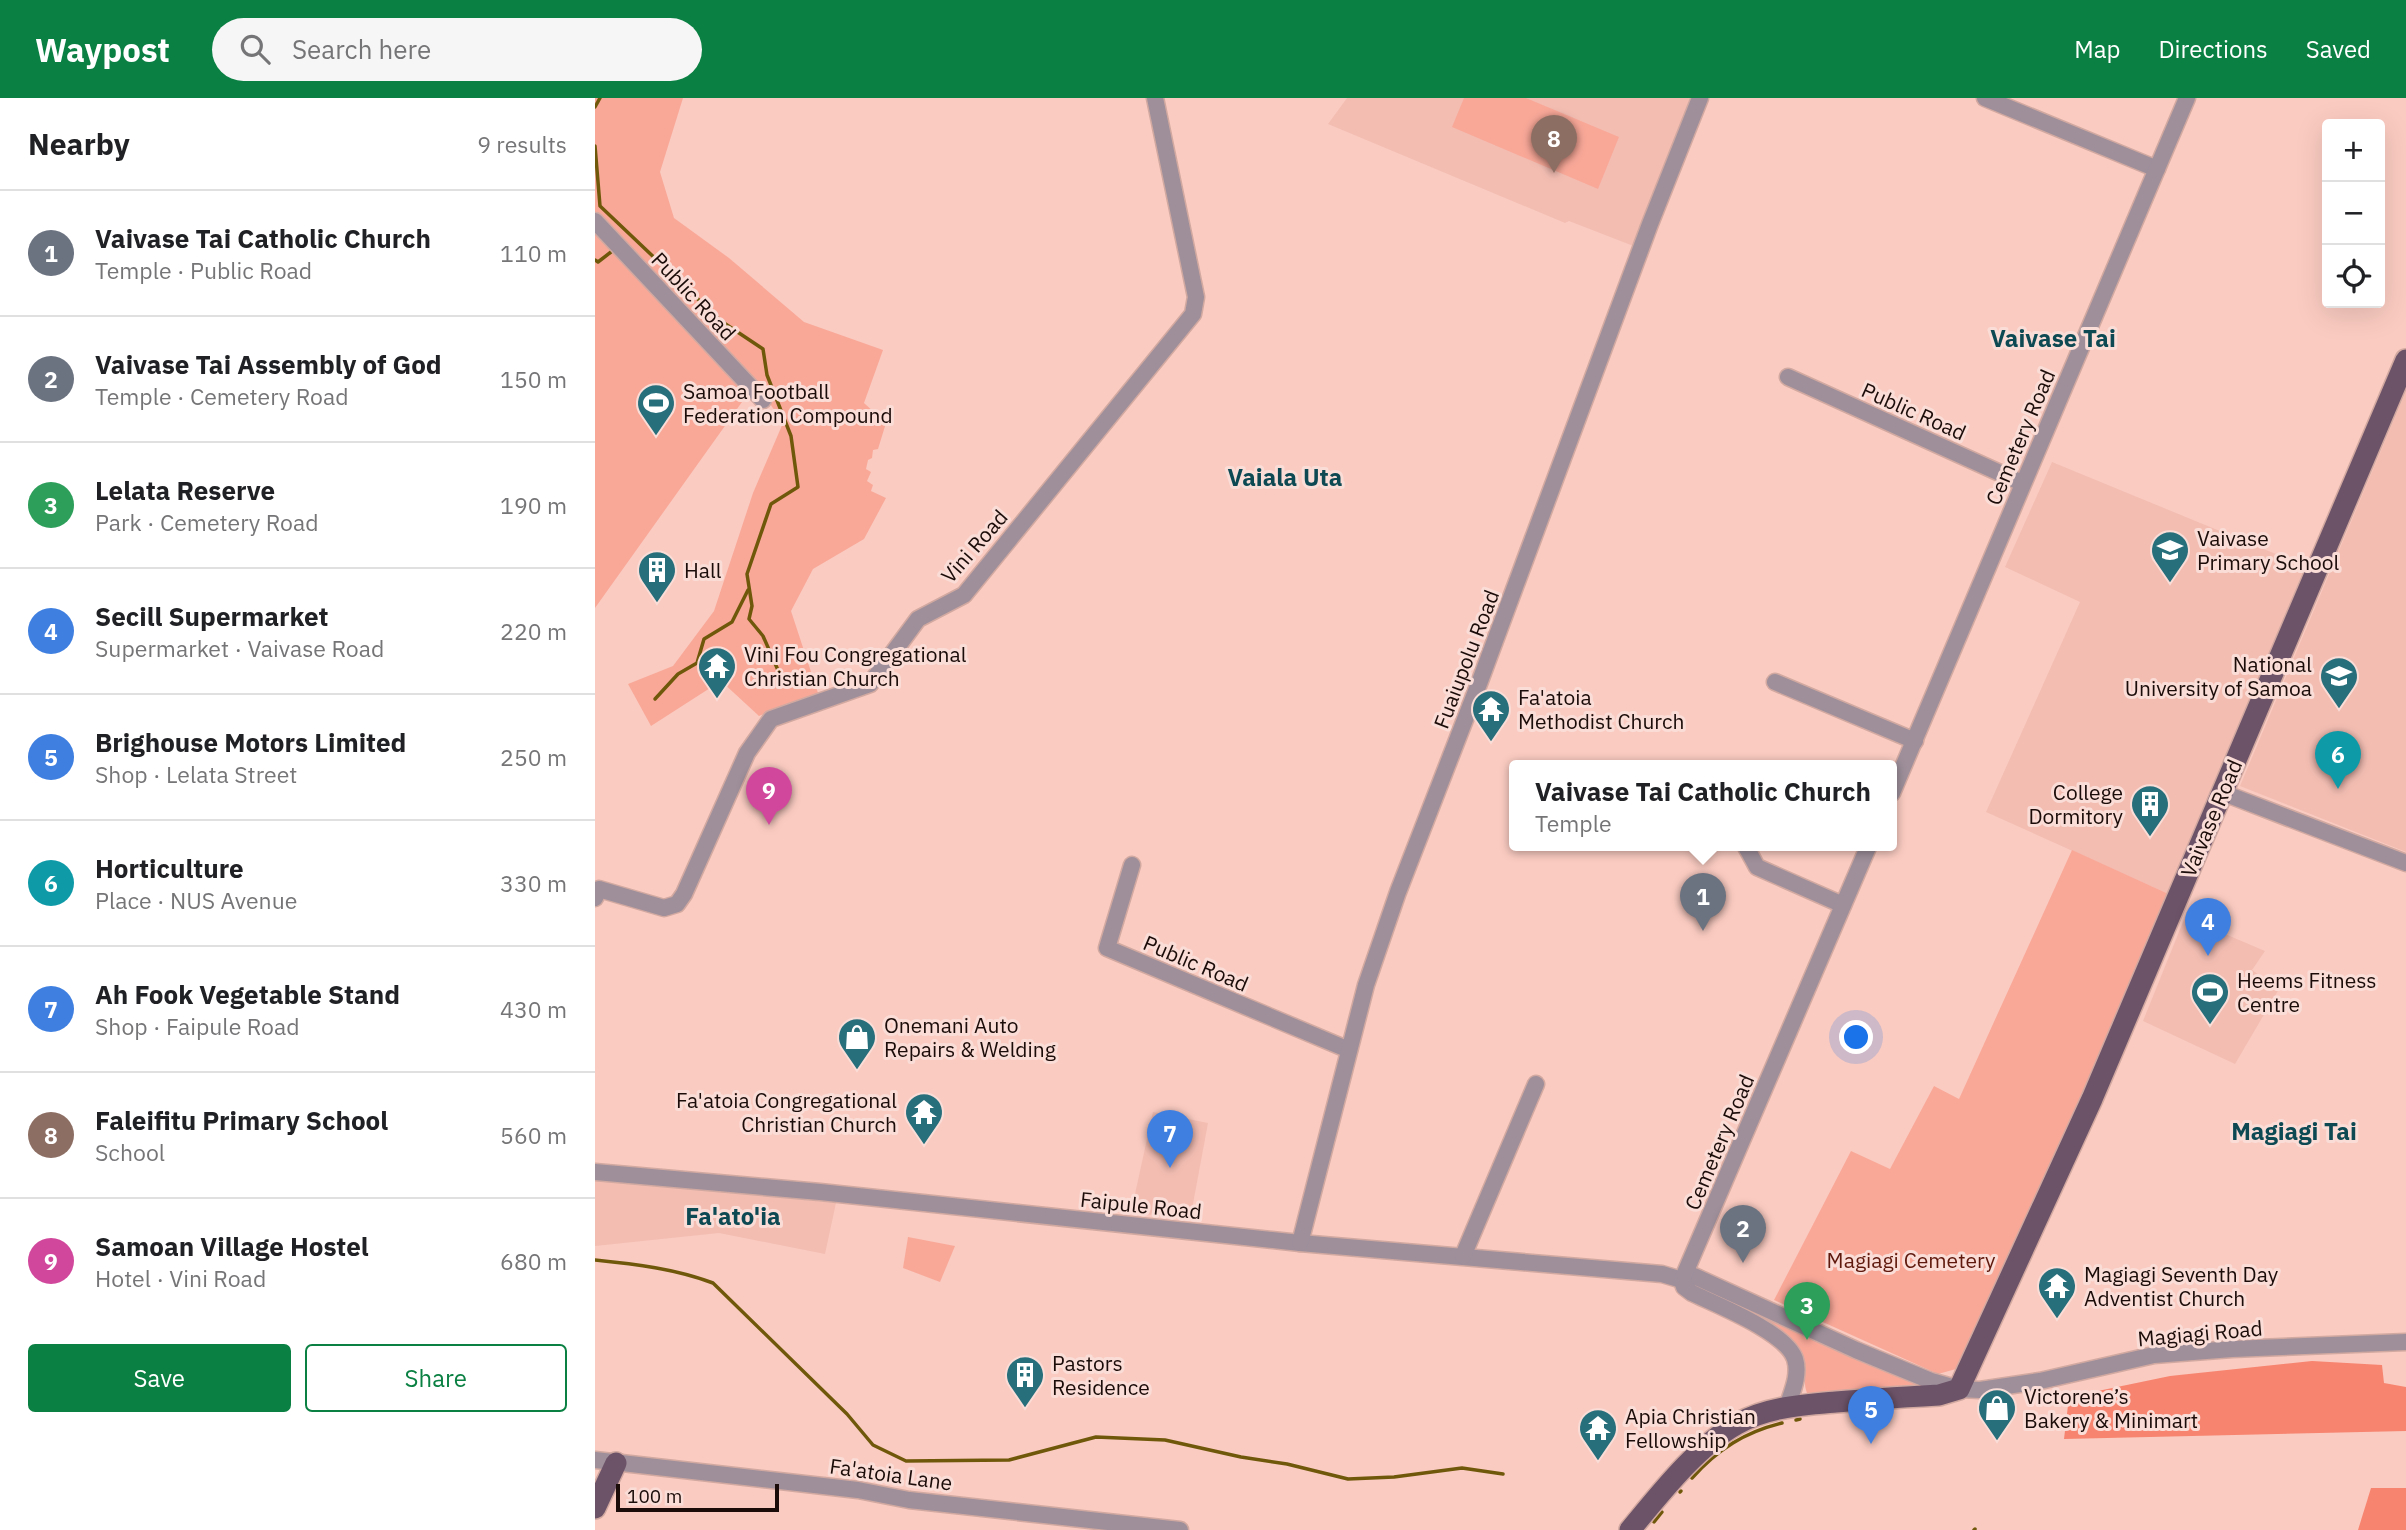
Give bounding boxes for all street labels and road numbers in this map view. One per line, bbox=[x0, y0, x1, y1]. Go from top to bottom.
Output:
street label: Public Road bbox=[646, 246, 742, 346]
street label: Cemetery Road bbox=[1979, 365, 2061, 509]
street label: Public Road bbox=[1857, 376, 1971, 446]
street label: Vini Road bbox=[934, 503, 1014, 589]
street label: Fuaiupolu Road bbox=[1427, 586, 1505, 732]
street label: Vaivase Road bbox=[2174, 755, 2248, 881]
street label: Public Road bbox=[1139, 928, 1253, 998]
street label: Cemetery Road bbox=[1678, 1070, 1760, 1214]
street label: Faipule Road bbox=[1079, 1185, 1203, 1225]
street label: Magiagi Road bbox=[2136, 1314, 2264, 1352]
street label: Fa'atoia Lane bbox=[828, 1452, 954, 1496]

